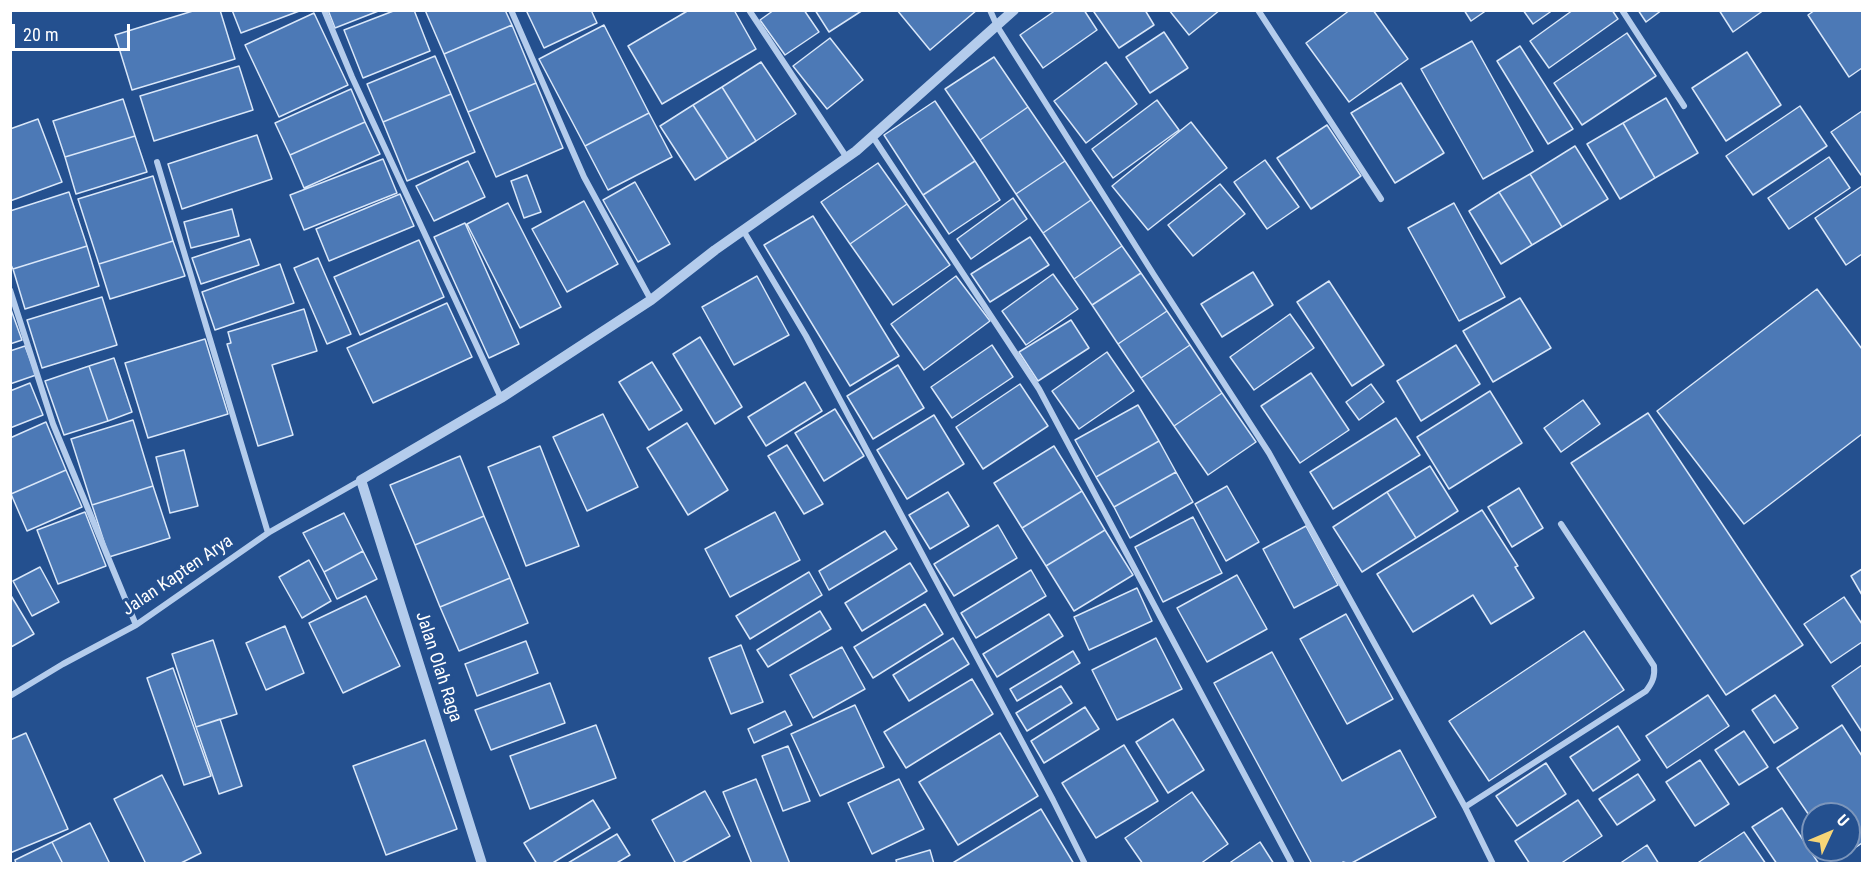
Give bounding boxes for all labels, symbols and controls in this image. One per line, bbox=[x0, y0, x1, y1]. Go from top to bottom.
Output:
scale bar bbox=[15, 12, 134, 50]
text: 20 m bbox=[23, 24, 58, 45]
street label: Jalan Kapten Arya bbox=[119, 531, 237, 621]
street label: Jalan Olah Raga bbox=[410, 609, 466, 725]
north arrow bbox=[1801, 802, 1861, 862]
text: U bbox=[1833, 811, 1853, 830]

